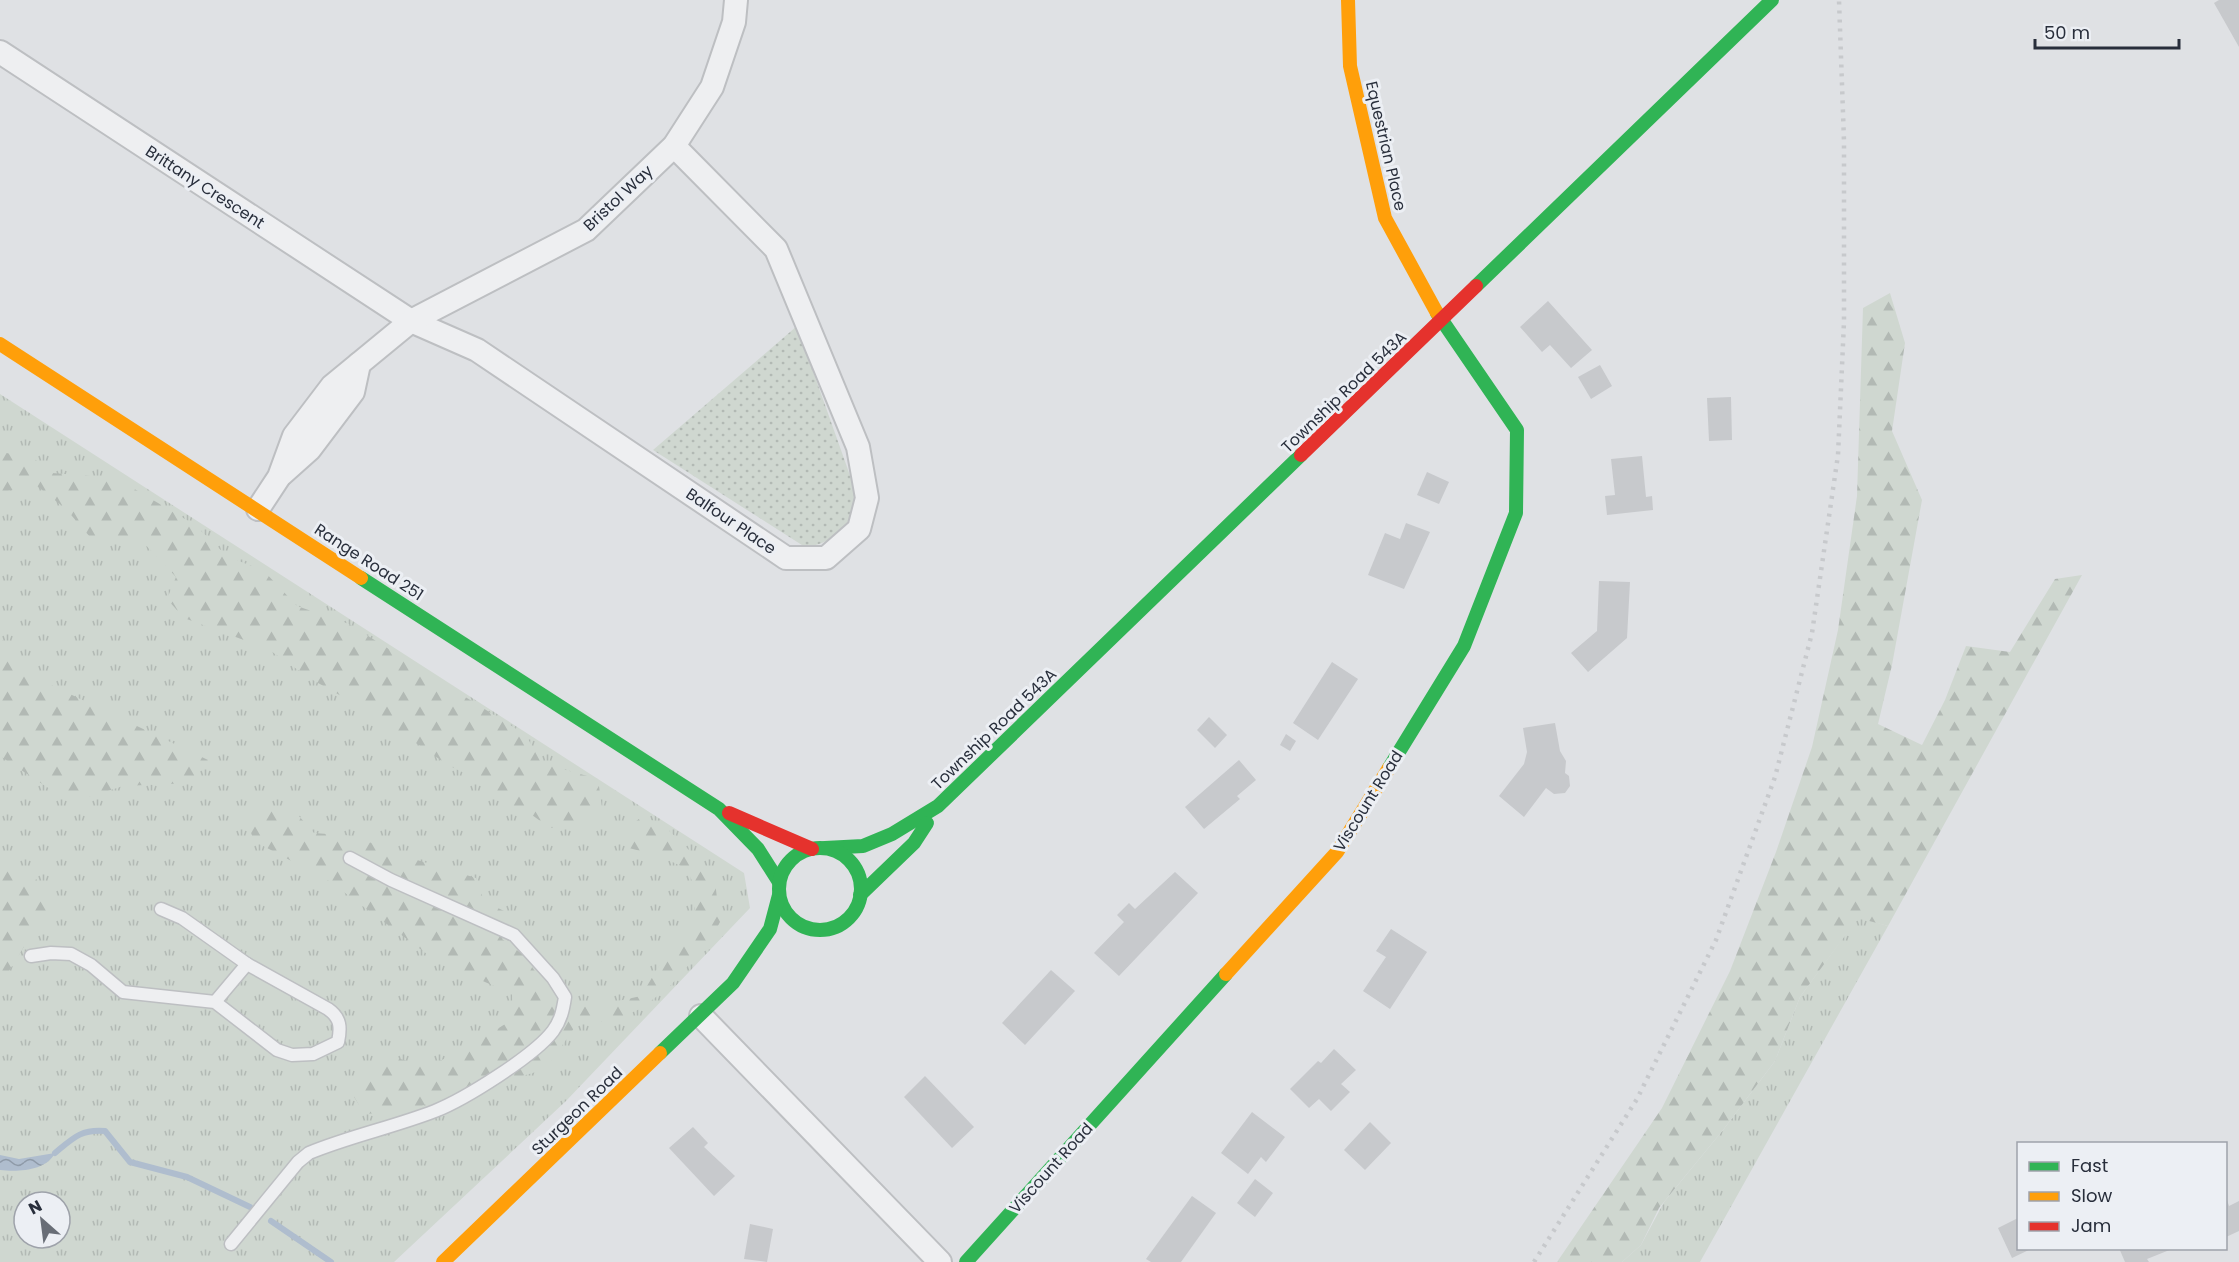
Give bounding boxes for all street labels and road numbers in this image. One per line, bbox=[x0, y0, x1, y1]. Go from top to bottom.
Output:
street label: Equestrian Place bbox=[1360, 79, 1412, 213]
street label: Brittany Crescent bbox=[141, 140, 269, 234]
street label: Bristol Way bbox=[578, 160, 658, 236]
street label: Township Road 543A bbox=[1276, 326, 1412, 458]
street label: Balfour Place bbox=[681, 482, 781, 560]
street label: Range Road 251 bbox=[310, 518, 428, 606]
street label: Township Road 543A bbox=[926, 663, 1062, 795]
street label: Viscount Road bbox=[1328, 746, 1408, 856]
street label: Sturgeon Road bbox=[526, 1062, 628, 1160]
street label: Viscount Road bbox=[1004, 1117, 1098, 1219]

